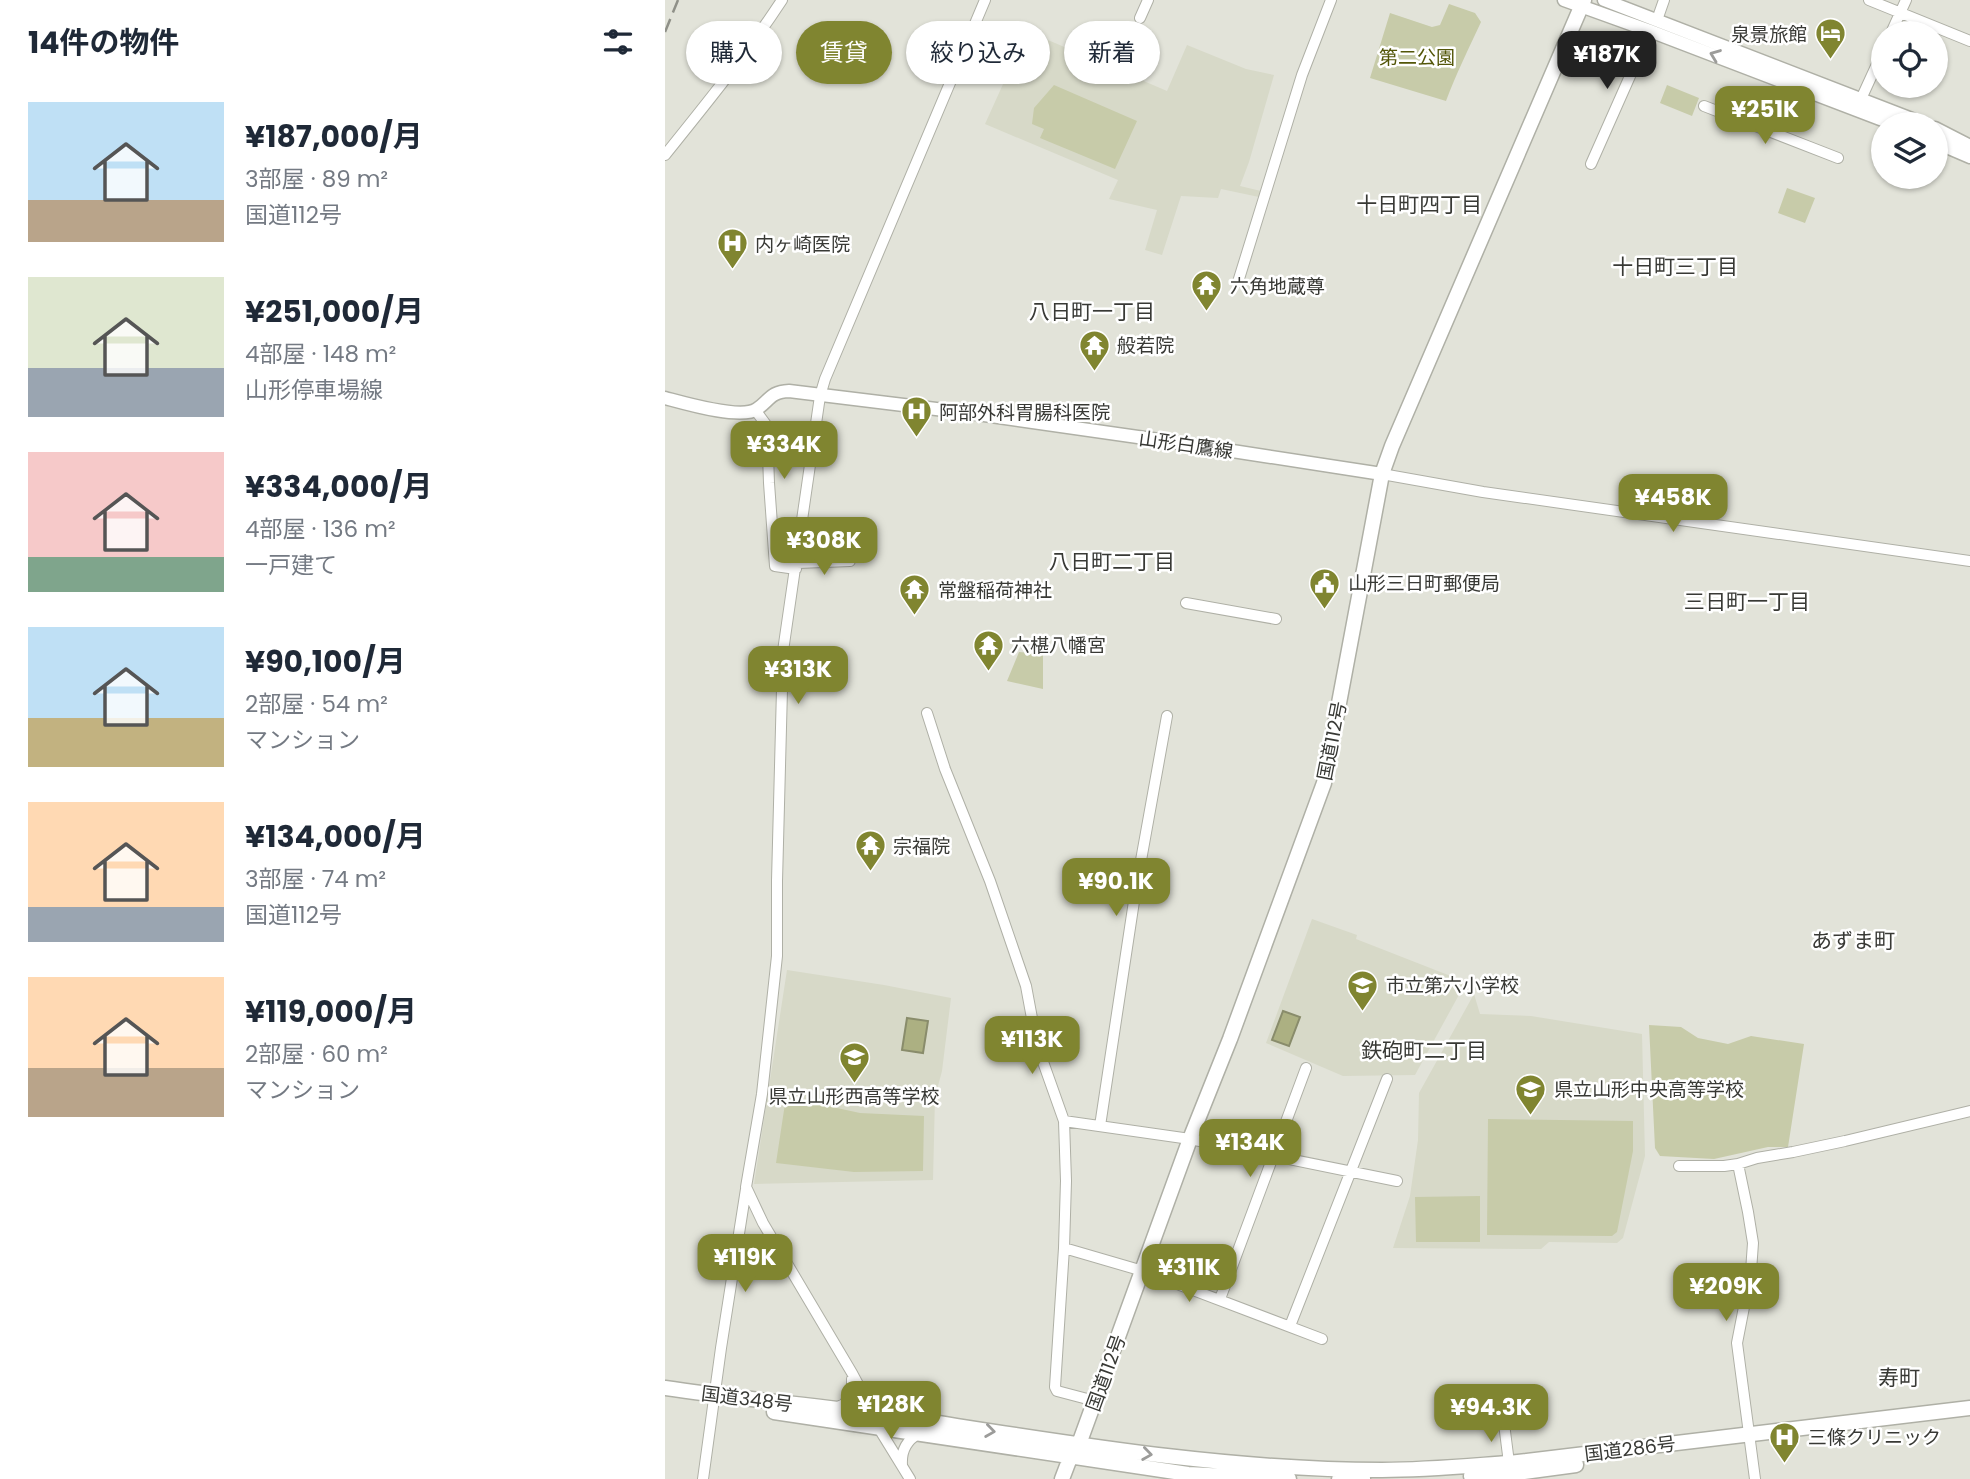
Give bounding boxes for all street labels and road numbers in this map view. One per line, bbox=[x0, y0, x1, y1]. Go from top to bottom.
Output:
street label: 山形白鷹線 bbox=[1137, 425, 1235, 465]
street label: 国道112号 bbox=[1311, 699, 1353, 783]
street label: 国道112号 bbox=[1080, 1331, 1132, 1415]
street label: 国道348号 bbox=[700, 1380, 794, 1418]
street label: 国道286号 bbox=[1583, 1430, 1677, 1468]

